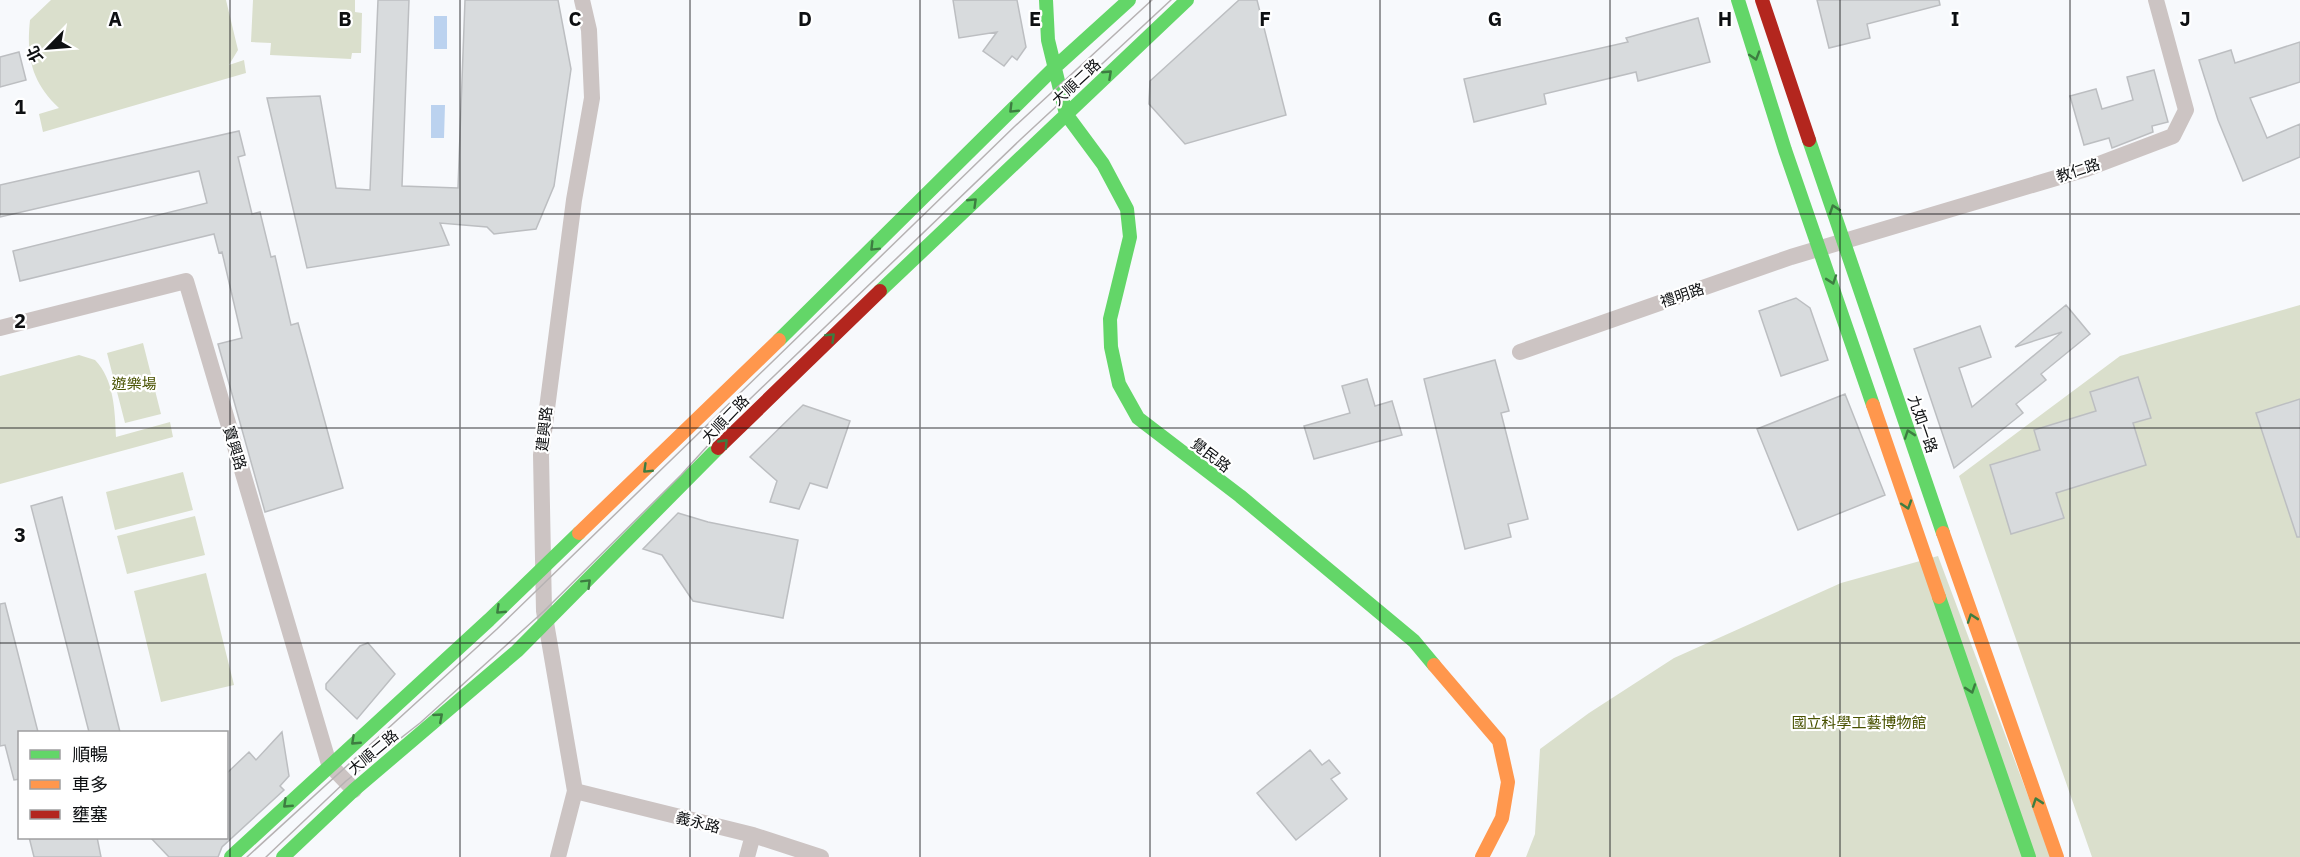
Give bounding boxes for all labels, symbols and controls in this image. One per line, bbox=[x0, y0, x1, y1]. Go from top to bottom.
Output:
text: A bbox=[108, 5, 122, 32]
text: B bbox=[338, 5, 352, 32]
text: C bbox=[568, 5, 582, 32]
text: D bbox=[798, 5, 812, 32]
text: E bbox=[1029, 5, 1041, 32]
text: F bbox=[1259, 5, 1271, 32]
text: G bbox=[1488, 5, 1502, 32]
text: H bbox=[1718, 5, 1732, 32]
text: I bbox=[1951, 5, 1959, 32]
text: J bbox=[2179, 5, 2191, 32]
north arrow bbox=[18, 18, 78, 78]
text: 北 bbox=[22, 43, 47, 66]
one-way arrow bbox=[1748, 50, 1760, 61]
street label: 大順二路 bbox=[1048, 55, 1104, 109]
one-way arrow bbox=[1102, 70, 1112, 81]
text: 1 bbox=[14, 93, 26, 120]
one-way arrow bbox=[1009, 102, 1020, 113]
street label: 教仁路 bbox=[2054, 154, 2102, 186]
one-way arrow bbox=[966, 198, 976, 209]
one-way arrow bbox=[1829, 204, 1842, 214]
one-way arrow bbox=[871, 239, 882, 250]
one-way arrow bbox=[1824, 274, 1837, 285]
street label: 禮明路 bbox=[1658, 279, 1706, 311]
text: 2 bbox=[14, 307, 26, 334]
one-way arrow bbox=[824, 333, 835, 344]
park label: 遊樂場 bbox=[111, 374, 157, 393]
street label: 大順二路 bbox=[697, 391, 753, 447]
street label: 九如一路 bbox=[1904, 393, 1942, 455]
street label: 建興路 bbox=[532, 406, 556, 452]
street label: 寶興路 bbox=[219, 424, 251, 472]
one-way arrow bbox=[1903, 429, 1916, 439]
street label: 覺民路 bbox=[1187, 434, 1235, 476]
one-way arrow bbox=[716, 440, 727, 451]
one-way arrow bbox=[643, 462, 653, 473]
one-way arrow bbox=[1899, 499, 1912, 510]
text: 3 bbox=[14, 521, 26, 548]
one-way arrow bbox=[580, 579, 591, 590]
one-way arrow bbox=[496, 603, 506, 614]
one-way arrow bbox=[1967, 613, 1980, 624]
one-way arrow bbox=[1963, 683, 1976, 694]
one-way arrow bbox=[432, 713, 443, 724]
park label: 國立科學工藝博物館 bbox=[1791, 713, 1927, 732]
street label: 大順二路 bbox=[344, 725, 402, 779]
legend bbox=[18, 731, 228, 839]
one-way arrow bbox=[351, 734, 362, 745]
text: 順暢 bbox=[72, 743, 108, 766]
text: 車多 bbox=[72, 773, 108, 796]
one-way arrow bbox=[283, 797, 293, 808]
one-way arrow bbox=[2032, 797, 2045, 808]
text: 壅塞 bbox=[72, 803, 108, 826]
street label: 義永路 bbox=[674, 807, 722, 837]

